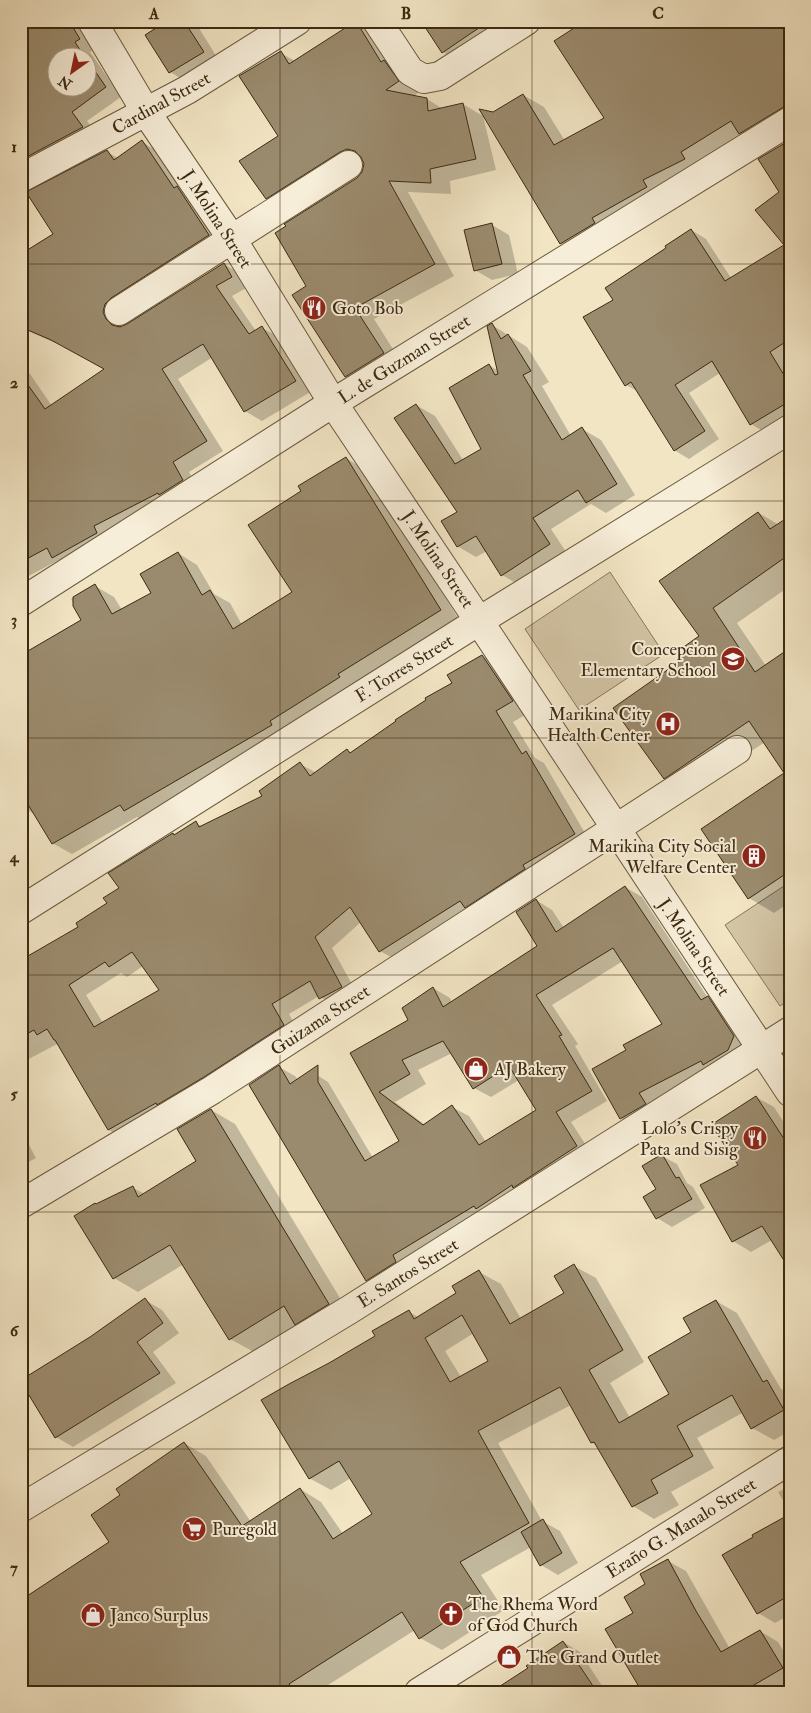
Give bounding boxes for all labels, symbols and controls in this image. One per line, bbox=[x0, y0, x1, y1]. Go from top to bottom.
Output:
text: A bbox=[148, 4, 160, 24]
text: B bbox=[401, 4, 411, 24]
text: C bbox=[652, 4, 664, 24]
north arrow bbox=[48, 48, 98, 98]
street label: Cardinal Street bbox=[108, 67, 215, 140]
text: N bbox=[55, 72, 76, 94]
text: 1 bbox=[11, 137, 17, 157]
street label: J. Molina Street bbox=[176, 165, 257, 273]
restaurant icon: Goto Bob bbox=[301, 295, 327, 321]
place label: Goto Bob bbox=[332, 297, 403, 320]
street label: L. de Guzman Street bbox=[334, 309, 475, 409]
text: 2 bbox=[10, 373, 18, 393]
street label: J. Molina Street bbox=[396, 505, 479, 613]
text: 3 bbox=[11, 610, 17, 630]
street label: F. Torres Street bbox=[351, 629, 458, 708]
place label: Concepcion Elementary School bbox=[580, 638, 716, 682]
school or university icon: Concepcion Elementary School bbox=[720, 646, 746, 672]
place label: Marikina City Health Center bbox=[547, 703, 651, 747]
hospital icon: Marikina City Health Center bbox=[655, 711, 681, 737]
place label: Marikina City Social Welfare Center bbox=[588, 835, 736, 879]
building icon: Marikina City Social Welfare Center bbox=[741, 843, 767, 869]
text: 4 bbox=[9, 847, 20, 867]
street label: J. Molina Street bbox=[652, 893, 735, 1001]
street label: Guizama Street bbox=[266, 980, 374, 1061]
shop icon: AJ Bakery bbox=[463, 1056, 489, 1082]
place label: AJ Bakery bbox=[493, 1058, 567, 1081]
text: 5 bbox=[10, 1084, 18, 1104]
place label: Lolo's Crispy Pata and Sisig bbox=[640, 1117, 739, 1161]
restaurant icon: Lolo's Crispy Pata and Sisig bbox=[742, 1125, 768, 1151]
street label: E. Santos Street bbox=[354, 1233, 463, 1314]
text: 6 bbox=[10, 1321, 20, 1341]
street label: Eraño G. Manalo Street bbox=[602, 1473, 761, 1584]
supermarket icon: Puregold bbox=[181, 1516, 207, 1542]
place label: Puregold bbox=[212, 1518, 277, 1541]
text: 7 bbox=[10, 1558, 18, 1578]
place label: The Rhema Word of God Church bbox=[468, 1593, 598, 1637]
church icon: The Rhema Word of God Church bbox=[438, 1601, 464, 1627]
shop icon: Janco Surplus bbox=[80, 1602, 106, 1628]
place label: Janco Surplus bbox=[109, 1604, 208, 1627]
shop icon: The Grand Outlet bbox=[496, 1644, 522, 1670]
place label: The Grand Outlet bbox=[526, 1646, 659, 1669]

